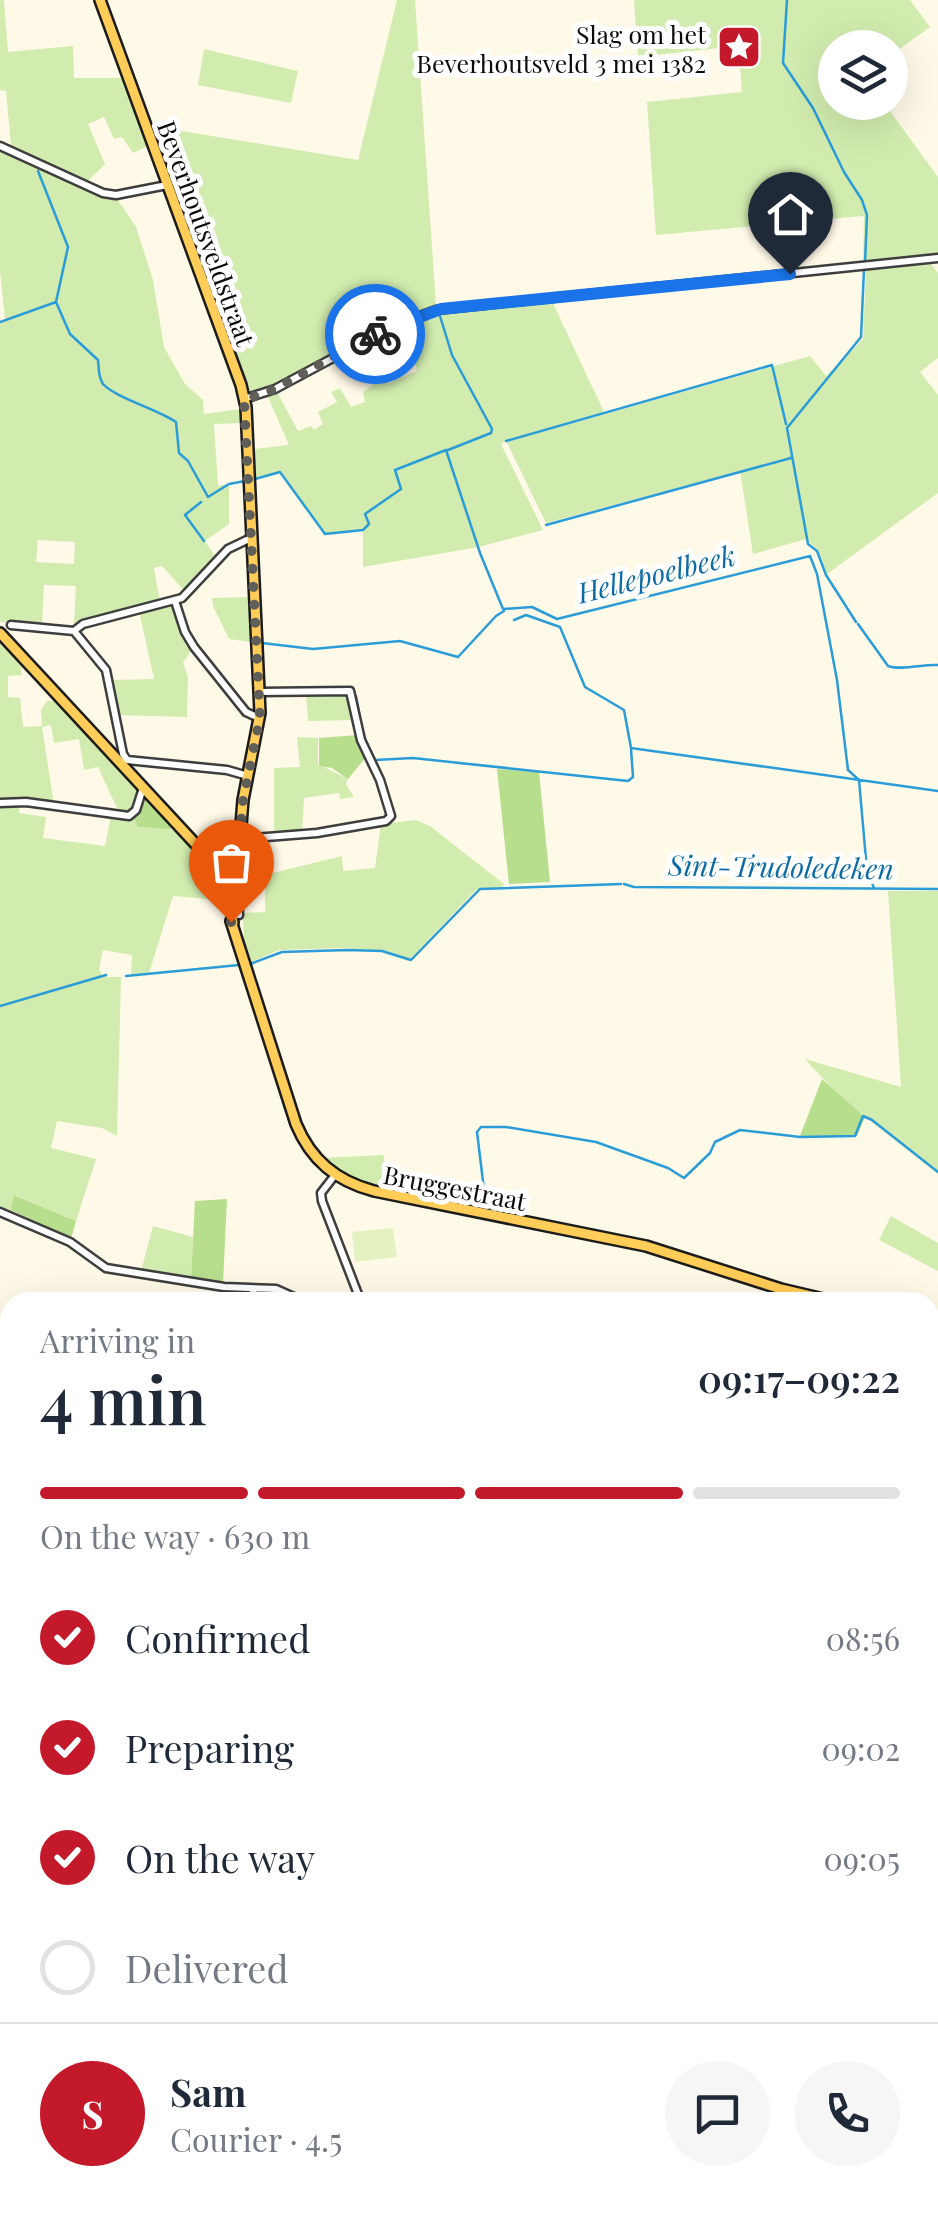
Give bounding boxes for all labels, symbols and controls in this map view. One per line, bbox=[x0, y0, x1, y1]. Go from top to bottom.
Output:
place label: Slag om het Beverhoutsveld 3 mei 1382 bbox=[416, 17, 707, 79]
place icon: Slag om het Beverhoutsveld 3 mei 1382 bbox=[716, 24, 762, 70]
map controls bbox=[818, 30, 908, 120]
button: layers bbox=[818, 30, 908, 120]
street label: Beverhoutsveldstraat bbox=[151, 116, 263, 351]
pin bbox=[748, 172, 833, 275]
icon: home bbox=[763, 187, 818, 242]
courier bbox=[325, 284, 425, 384]
icon: bike bbox=[348, 307, 403, 362]
water label: Hellepoelbeek bbox=[572, 536, 739, 611]
pin bbox=[189, 820, 274, 923]
icon: bag bbox=[204, 835, 259, 890]
water label: Sint-Trudoledeken bbox=[667, 846, 894, 886]
street label: Bruggestraat bbox=[381, 1157, 530, 1217]
text: Arriving in bbox=[40, 1318, 195, 1361]
text: 09:17–09:22 bbox=[698, 1352, 900, 1403]
text: 4 min bbox=[40, 1355, 207, 1441]
text: On the way · 630 m bbox=[40, 1514, 310, 1557]
icon: check bbox=[40, 1610, 95, 1665]
text: Confirmed bbox=[125, 1612, 310, 1663]
text: 08:56 bbox=[826, 1616, 900, 1659]
icon: check bbox=[40, 1720, 95, 1775]
text: Preparing bbox=[125, 1722, 294, 1773]
text: 09:02 bbox=[821, 1726, 900, 1769]
icon: check bbox=[40, 1830, 95, 1885]
text: On the way bbox=[125, 1832, 315, 1883]
text: 09:05 bbox=[824, 1836, 900, 1879]
text: Delivered bbox=[125, 1942, 289, 1993]
button: chat bbox=[665, 2061, 770, 2166]
button: phone bbox=[795, 2061, 900, 2166]
text: Sam bbox=[170, 2066, 246, 2117]
text: S bbox=[81, 2088, 104, 2139]
text: Courier · 4.5 bbox=[170, 2117, 342, 2160]

